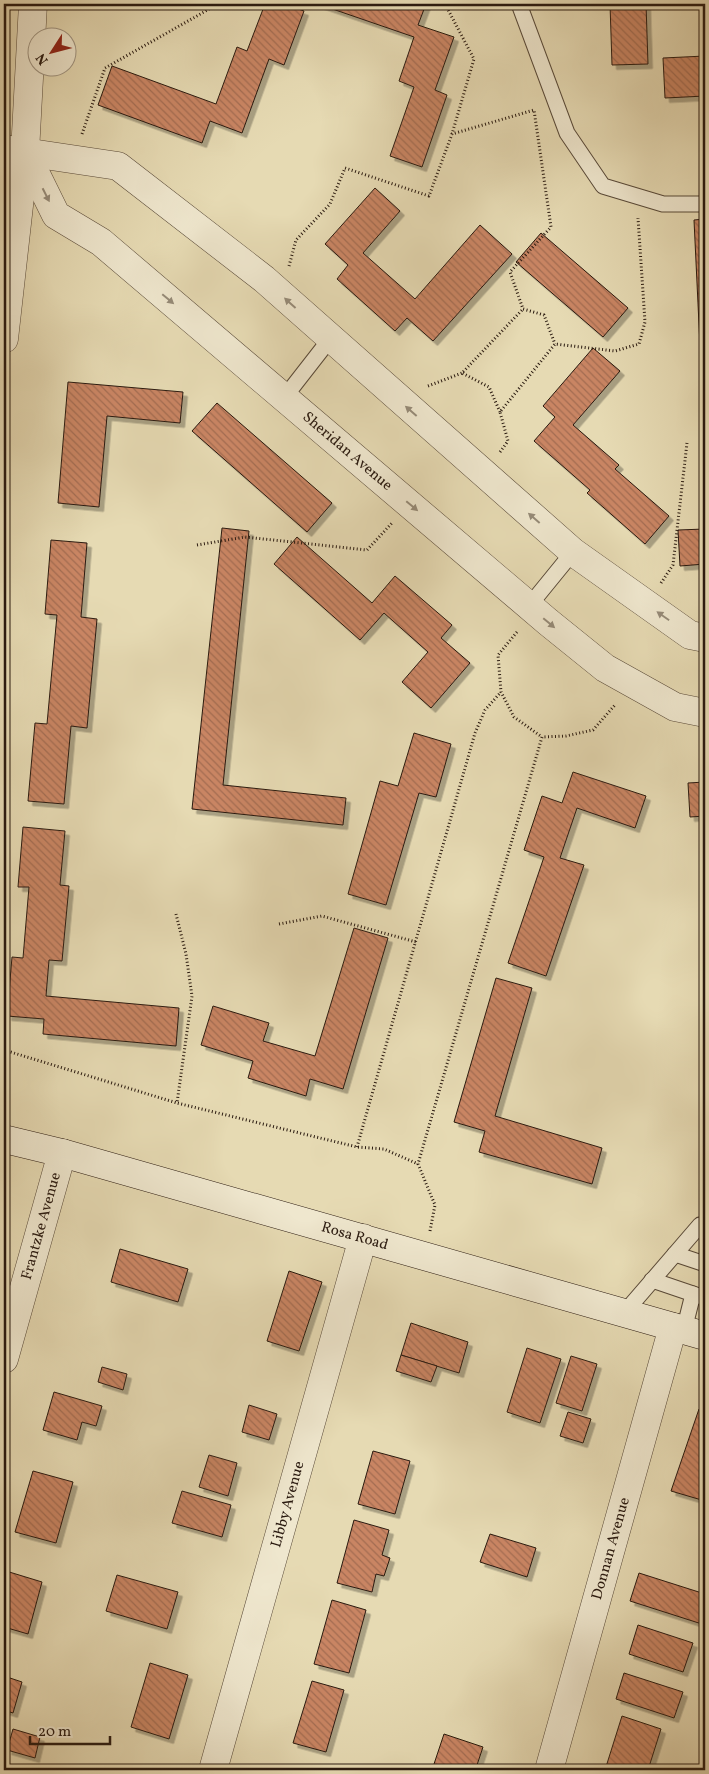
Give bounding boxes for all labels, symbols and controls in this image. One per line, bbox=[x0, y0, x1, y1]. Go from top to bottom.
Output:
north arrow bbox=[28, 28, 78, 78]
text: N bbox=[32, 49, 53, 68]
one-way arrow bbox=[42, 188, 50, 203]
one-way arrow bbox=[162, 293, 174, 305]
one-way arrow bbox=[284, 297, 296, 309]
one-way arrow bbox=[405, 405, 418, 416]
street label: Sheridan Avenue bbox=[298, 407, 397, 496]
one-way arrow bbox=[405, 501, 418, 512]
one-way arrow bbox=[528, 512, 540, 524]
one-way arrow bbox=[656, 611, 670, 621]
one-way arrow bbox=[543, 617, 556, 628]
street label: Frantzke Avenue bbox=[16, 1170, 67, 1282]
street label: Rosa Road bbox=[319, 1217, 391, 1256]
street label: Libby Avenue bbox=[266, 1459, 310, 1550]
street label: Donnan Avenue bbox=[587, 1495, 635, 1602]
scale bar bbox=[30, 1714, 110, 1746]
text: 20 m bbox=[38, 1722, 71, 1743]

